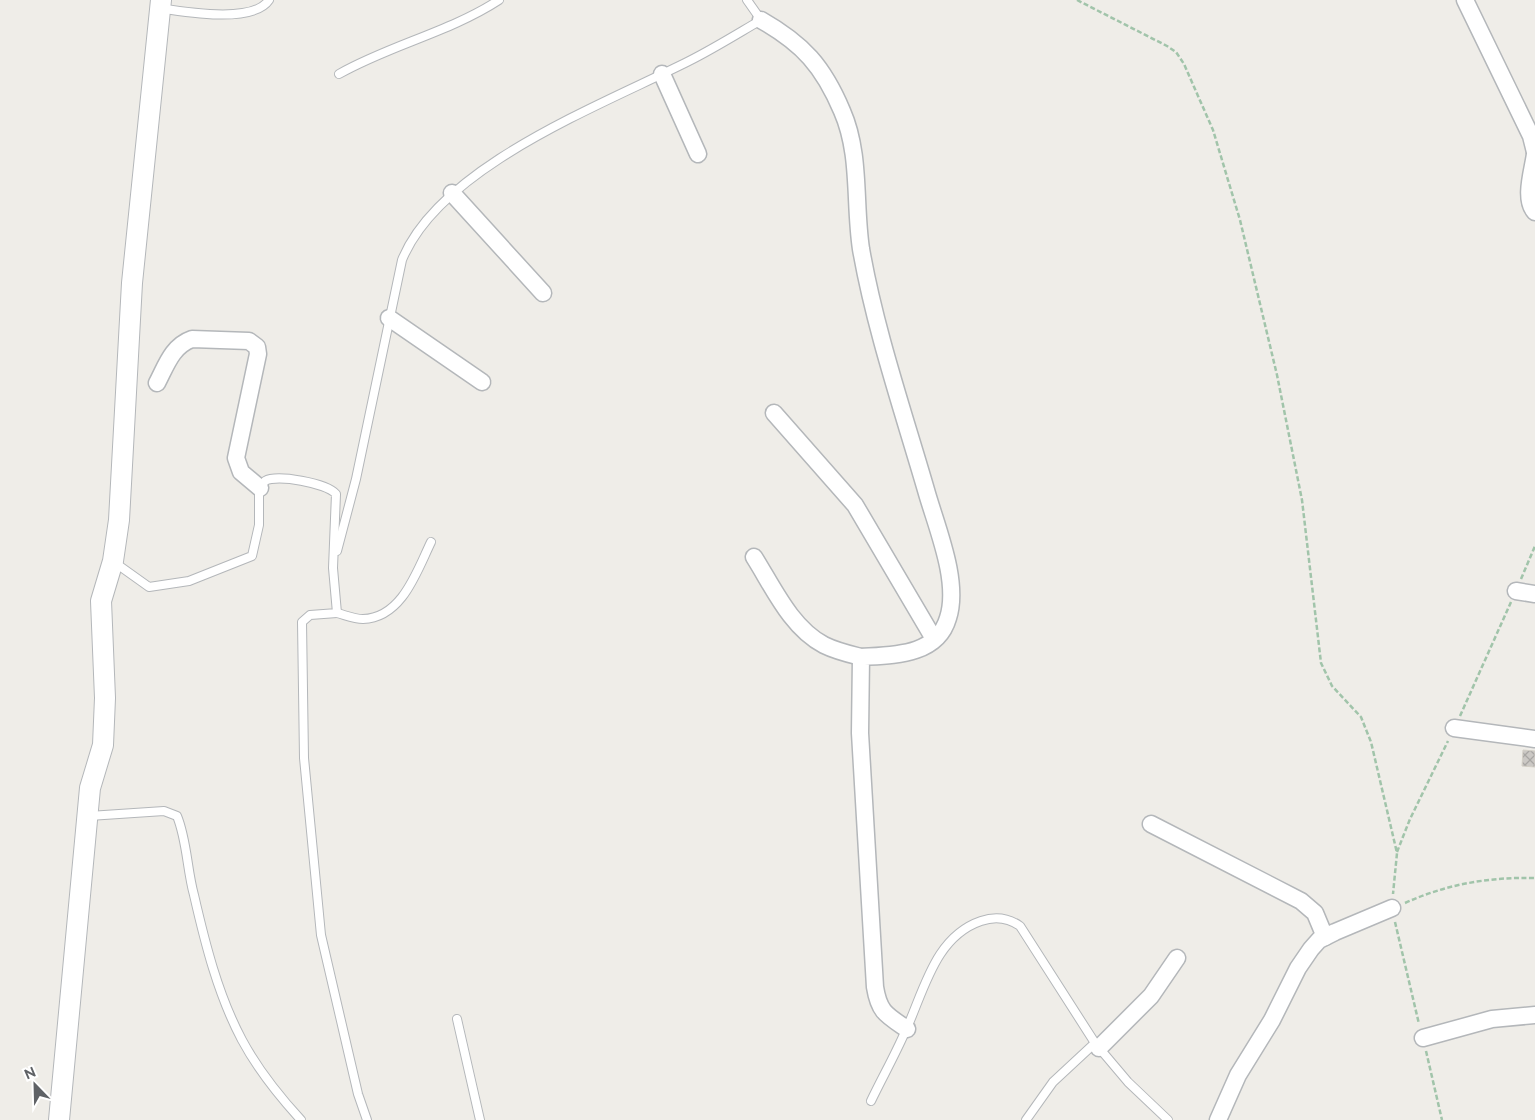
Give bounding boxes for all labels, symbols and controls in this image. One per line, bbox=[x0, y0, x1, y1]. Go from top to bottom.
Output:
north arrow bbox=[10, 1060, 60, 1110]
text: N bbox=[22, 1064, 38, 1082]

